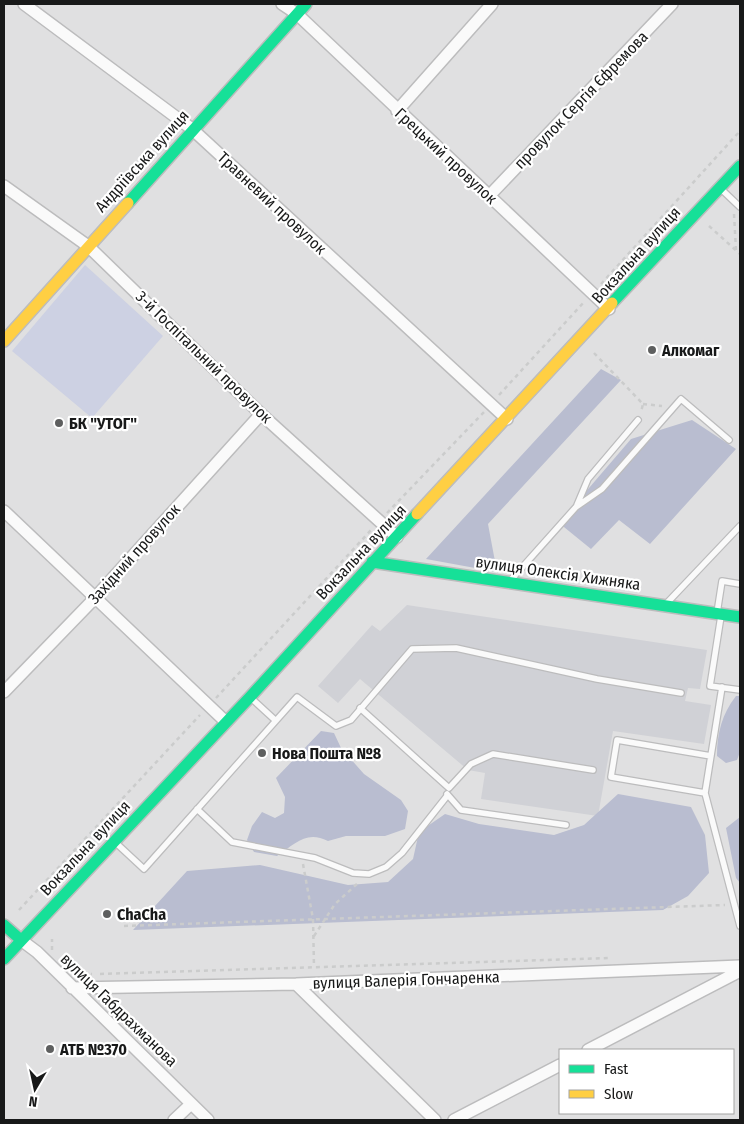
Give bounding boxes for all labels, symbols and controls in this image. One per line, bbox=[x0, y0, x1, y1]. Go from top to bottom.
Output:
street label: провулок Сергія Єфремова bbox=[510, 27, 652, 173]
street label: Грецький провулок bbox=[391, 104, 501, 208]
street label: Андріївська вулиця bbox=[91, 106, 193, 216]
street label: Травневий провулок bbox=[214, 148, 331, 259]
street label: Вокзальна вулиця bbox=[588, 203, 684, 307]
street label: 3-й Госпітальний провулок bbox=[132, 287, 276, 427]
place label: Алкомаг bbox=[661, 341, 720, 360]
marker: Алкомаг bbox=[646, 344, 658, 356]
place label: БК "УТОГ" bbox=[69, 414, 137, 433]
marker: БК "УТОГ" bbox=[53, 417, 65, 429]
street label: Західний провулок bbox=[84, 500, 184, 608]
street label: Вокзальна вулиця bbox=[312, 500, 410, 604]
street label: вулиця Олексія Хижняка bbox=[475, 552, 642, 594]
place label: Нова Пошта №8 bbox=[272, 744, 382, 763]
marker: Нова Пошта №8 bbox=[256, 747, 268, 759]
street label: Вокзальна вулиця bbox=[36, 796, 134, 900]
place label: ChaCha bbox=[117, 905, 166, 924]
marker: ChaCha bbox=[101, 908, 113, 920]
street label: вулиця Габдрахманова bbox=[57, 949, 181, 1071]
street label: вулиця Валерія Гончаренка bbox=[312, 967, 500, 993]
place label: АТБ №370 bbox=[59, 1040, 127, 1059]
marker: АТБ №370 bbox=[44, 1043, 56, 1055]
legend bbox=[559, 1049, 734, 1114]
text: Fast bbox=[604, 1060, 628, 1078]
north arrow bbox=[10, 1064, 60, 1114]
text: Slow bbox=[604, 1085, 633, 1103]
text: N bbox=[28, 1092, 39, 1110]

